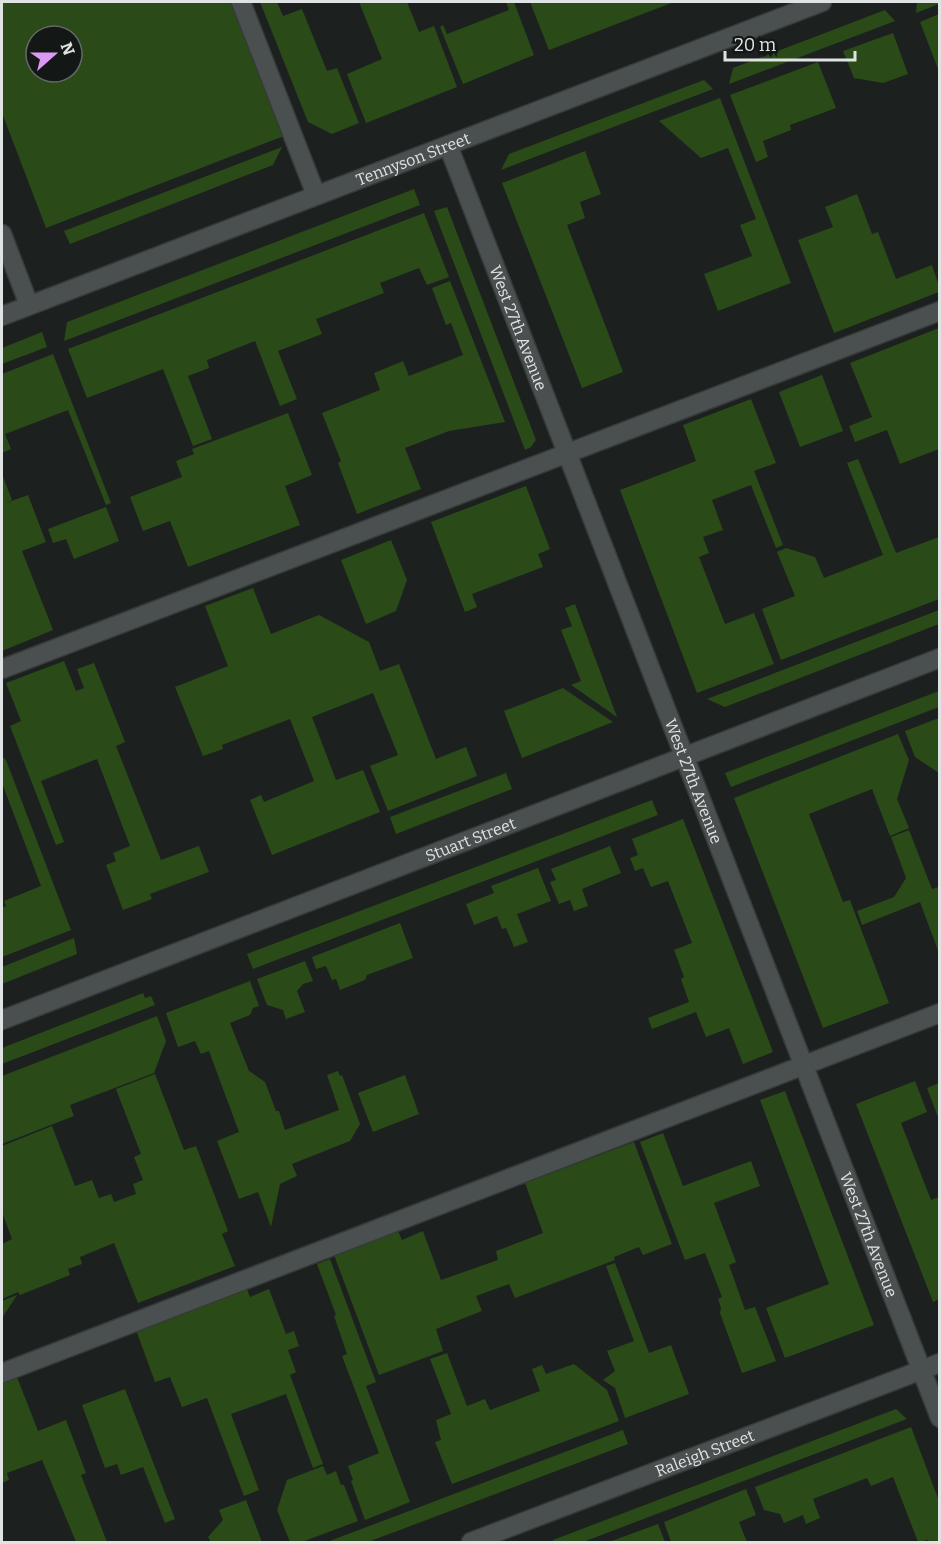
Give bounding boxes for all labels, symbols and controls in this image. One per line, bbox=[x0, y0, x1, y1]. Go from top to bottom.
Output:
north arrow bbox=[24, 24, 84, 84]
scale bar bbox=[725, 24, 856, 62]
text: 20 m bbox=[734, 34, 776, 56]
text: N bbox=[56, 40, 79, 58]
street label: Tennyson Street bbox=[353, 128, 473, 189]
street label: West 27th Avenue bbox=[486, 263, 551, 393]
street label: West 27th Avenue bbox=[661, 716, 727, 846]
street label: Stuart Street bbox=[423, 813, 518, 865]
street label: West 27th Avenue bbox=[836, 1169, 902, 1300]
street label: Raleigh Street bbox=[652, 1425, 757, 1480]

